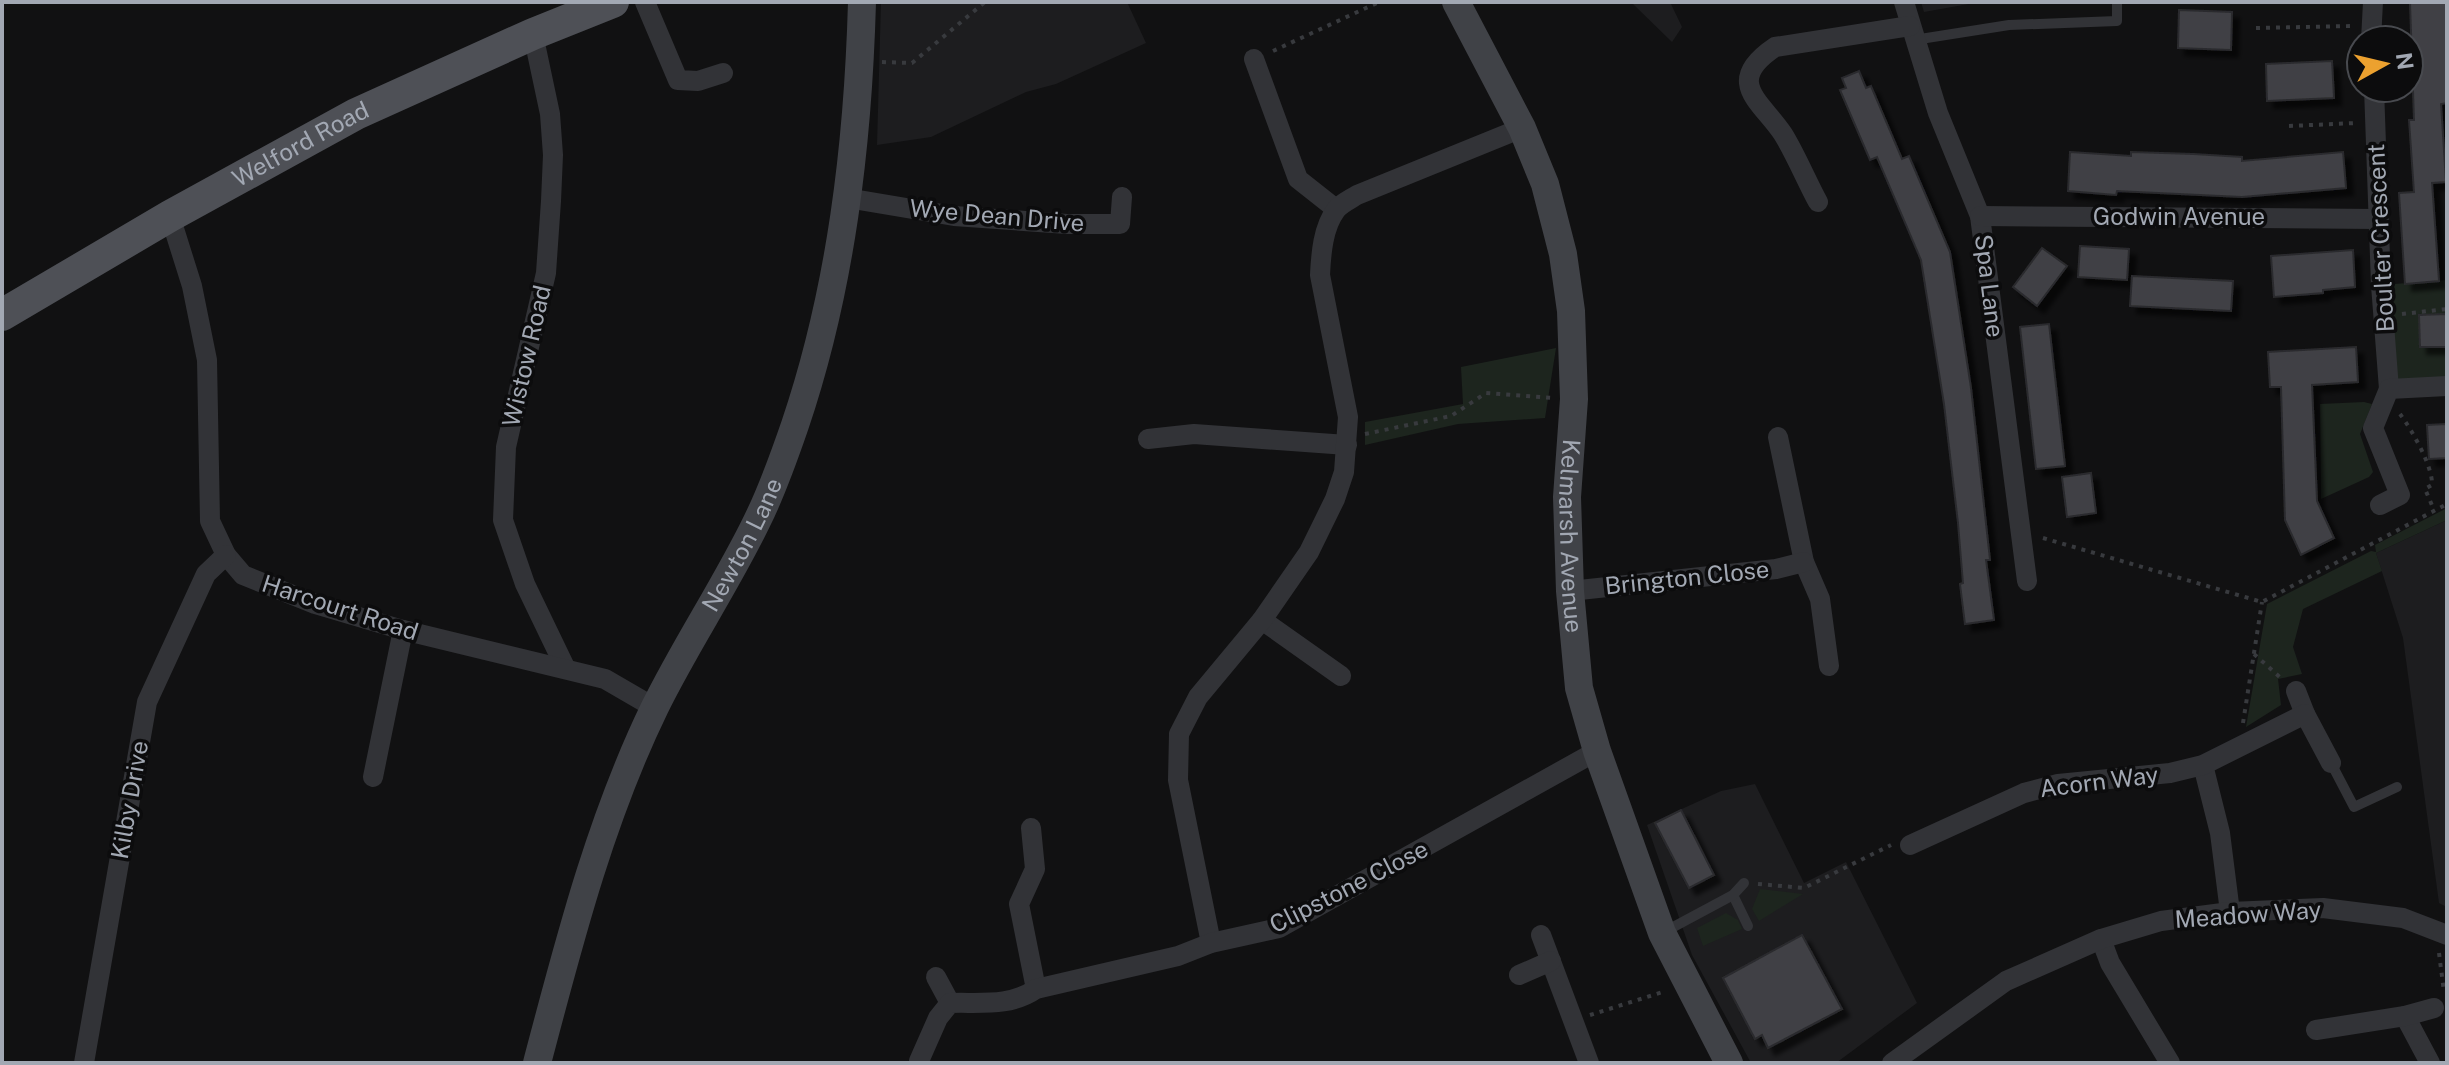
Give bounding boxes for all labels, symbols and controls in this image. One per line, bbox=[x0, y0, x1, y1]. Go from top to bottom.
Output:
north arrow bbox=[2345, 24, 2425, 104]
text: N bbox=[2391, 51, 2419, 72]
street label: Welford Road bbox=[227, 95, 373, 192]
street label: Boulter Crescent bbox=[2361, 143, 2399, 333]
street label: Wye Dean Drive bbox=[909, 193, 1086, 237]
street label: Godwin Avenue bbox=[2093, 202, 2265, 230]
street label: Spa Lane bbox=[1970, 233, 2010, 339]
street label: Wistow Road bbox=[496, 282, 556, 429]
street label: Kelmarsh Avenue bbox=[1554, 438, 1589, 634]
street label: Newton Lane bbox=[696, 474, 787, 616]
street label: Brington Close bbox=[1603, 554, 1770, 600]
street label: Harcourt Road bbox=[259, 569, 422, 645]
street label: Kilby Drive bbox=[105, 738, 153, 861]
street label: Acorn Way bbox=[2038, 760, 2160, 802]
street label: Clipstone Close bbox=[1265, 834, 1432, 938]
street label: Meadow Way bbox=[2174, 895, 2322, 933]

